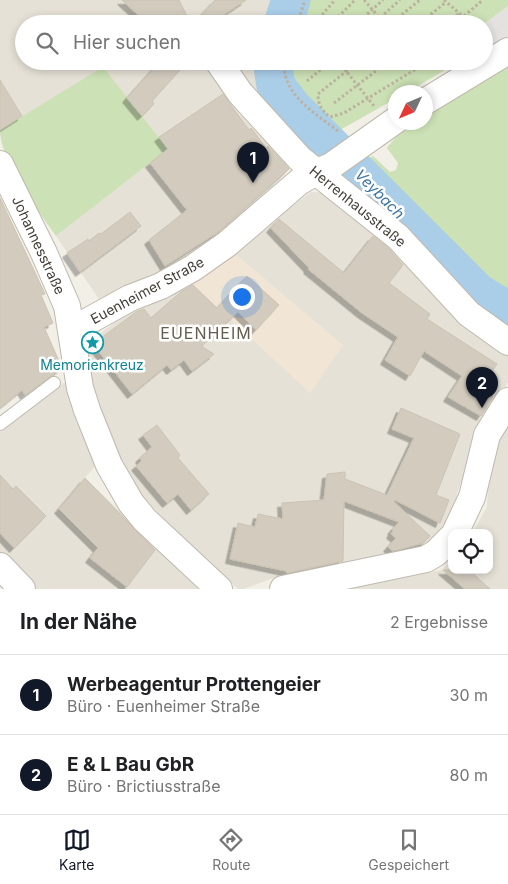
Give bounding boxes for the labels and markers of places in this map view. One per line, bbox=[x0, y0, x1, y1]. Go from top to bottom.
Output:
pin: 1 bbox=[237, 142, 269, 183]
place icon: Memorienkreuz bbox=[80, 330, 104, 354]
place label: Memorienkreuz bbox=[40, 356, 144, 373]
pin: 2 bbox=[466, 367, 498, 408]

